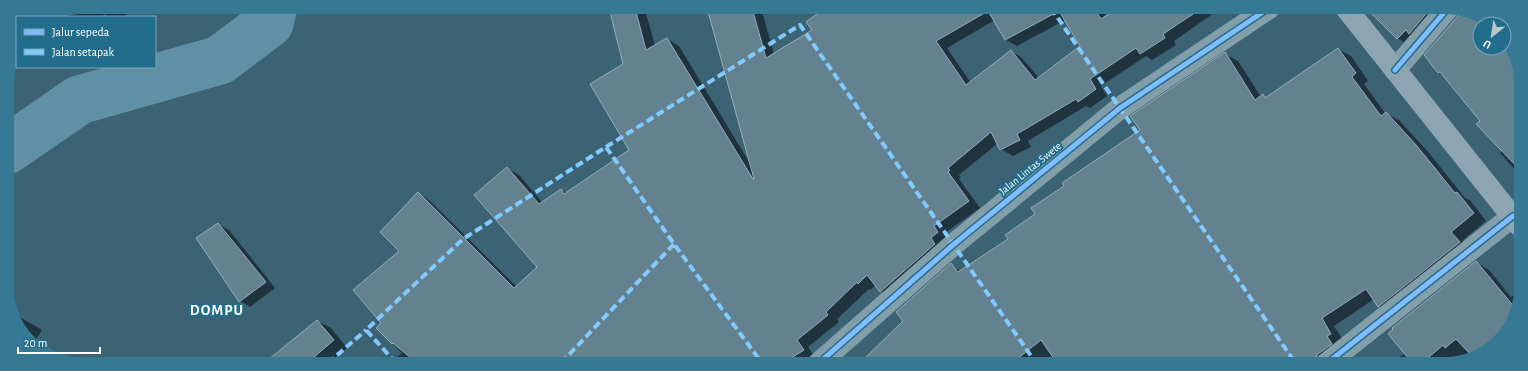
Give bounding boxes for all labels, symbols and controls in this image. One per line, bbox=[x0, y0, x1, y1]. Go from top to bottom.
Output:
legend bbox=[16, 16, 156, 68]
north arrow bbox=[1472, 16, 1512, 56]
text: Jalur sepeda bbox=[52, 26, 110, 38]
text: U bbox=[1481, 38, 1493, 51]
text: Jalan setapak bbox=[52, 46, 115, 58]
street label: Jalan Lintas Swete bbox=[997, 140, 1064, 197]
district label: DOMPU bbox=[190, 303, 244, 318]
scale bar bbox=[18, 329, 100, 355]
text: 20 m bbox=[24, 337, 47, 349]

